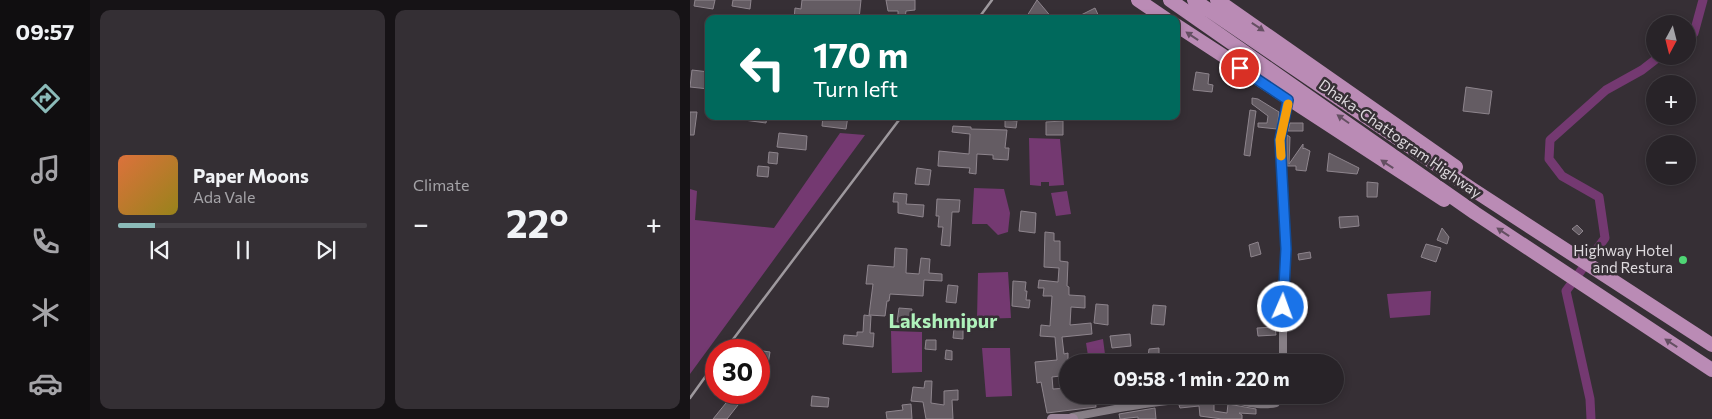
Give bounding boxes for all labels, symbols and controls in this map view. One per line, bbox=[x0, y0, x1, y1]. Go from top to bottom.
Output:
north arrow bbox=[1646, 15, 1696, 65]
map controls bbox=[1646, 15, 1696, 185]
text: 09:57 bbox=[16, 18, 74, 45]
one-way arrow bbox=[1251, 22, 1264, 32]
one-way arrow bbox=[1186, 31, 1199, 41]
text: 170 m bbox=[813, 32, 908, 75]
icon: left bbox=[730, 35, 795, 100]
pin bbox=[1219, 47, 1261, 89]
icon: arrive bbox=[1226, 54, 1254, 82]
text: Turn left bbox=[813, 75, 898, 102]
street label: Dhaka-Chattogram Highway bbox=[1316, 75, 1486, 201]
button: + bbox=[1646, 75, 1696, 125]
icon: directions bbox=[28, 81, 63, 116]
one-way arrow bbox=[1336, 114, 1350, 124]
button: − bbox=[1646, 135, 1696, 185]
icon: music bbox=[28, 152, 63, 187]
one-way arrow bbox=[1380, 159, 1393, 169]
text: Paper Moons bbox=[193, 164, 309, 187]
text: Climate bbox=[413, 175, 469, 194]
text: Ada Vale bbox=[193, 187, 255, 206]
text: 22° bbox=[506, 199, 569, 246]
text: − bbox=[413, 206, 429, 240]
text: + bbox=[646, 206, 662, 240]
icon: phone bbox=[28, 224, 63, 259]
one-way arrow bbox=[1497, 227, 1510, 236]
icon: previous bbox=[146, 236, 174, 264]
icon: pause bbox=[229, 236, 257, 264]
icon: next bbox=[312, 236, 340, 264]
place label: Highway Hotel and Restura bbox=[1573, 241, 1673, 276]
marker: Highway Hotel and Restura bbox=[1677, 254, 1689, 266]
position arrow bbox=[1256, 280, 1308, 332]
icon: climate bbox=[28, 295, 63, 330]
district label: Lakshmipur bbox=[888, 308, 998, 332]
speed limit sign: 30 bbox=[705, 339, 770, 404]
one-way arrow bbox=[1665, 339, 1678, 348]
icon: car bbox=[28, 366, 63, 401]
text: 09:58 · 1 min · 220 m bbox=[1113, 367, 1290, 390]

